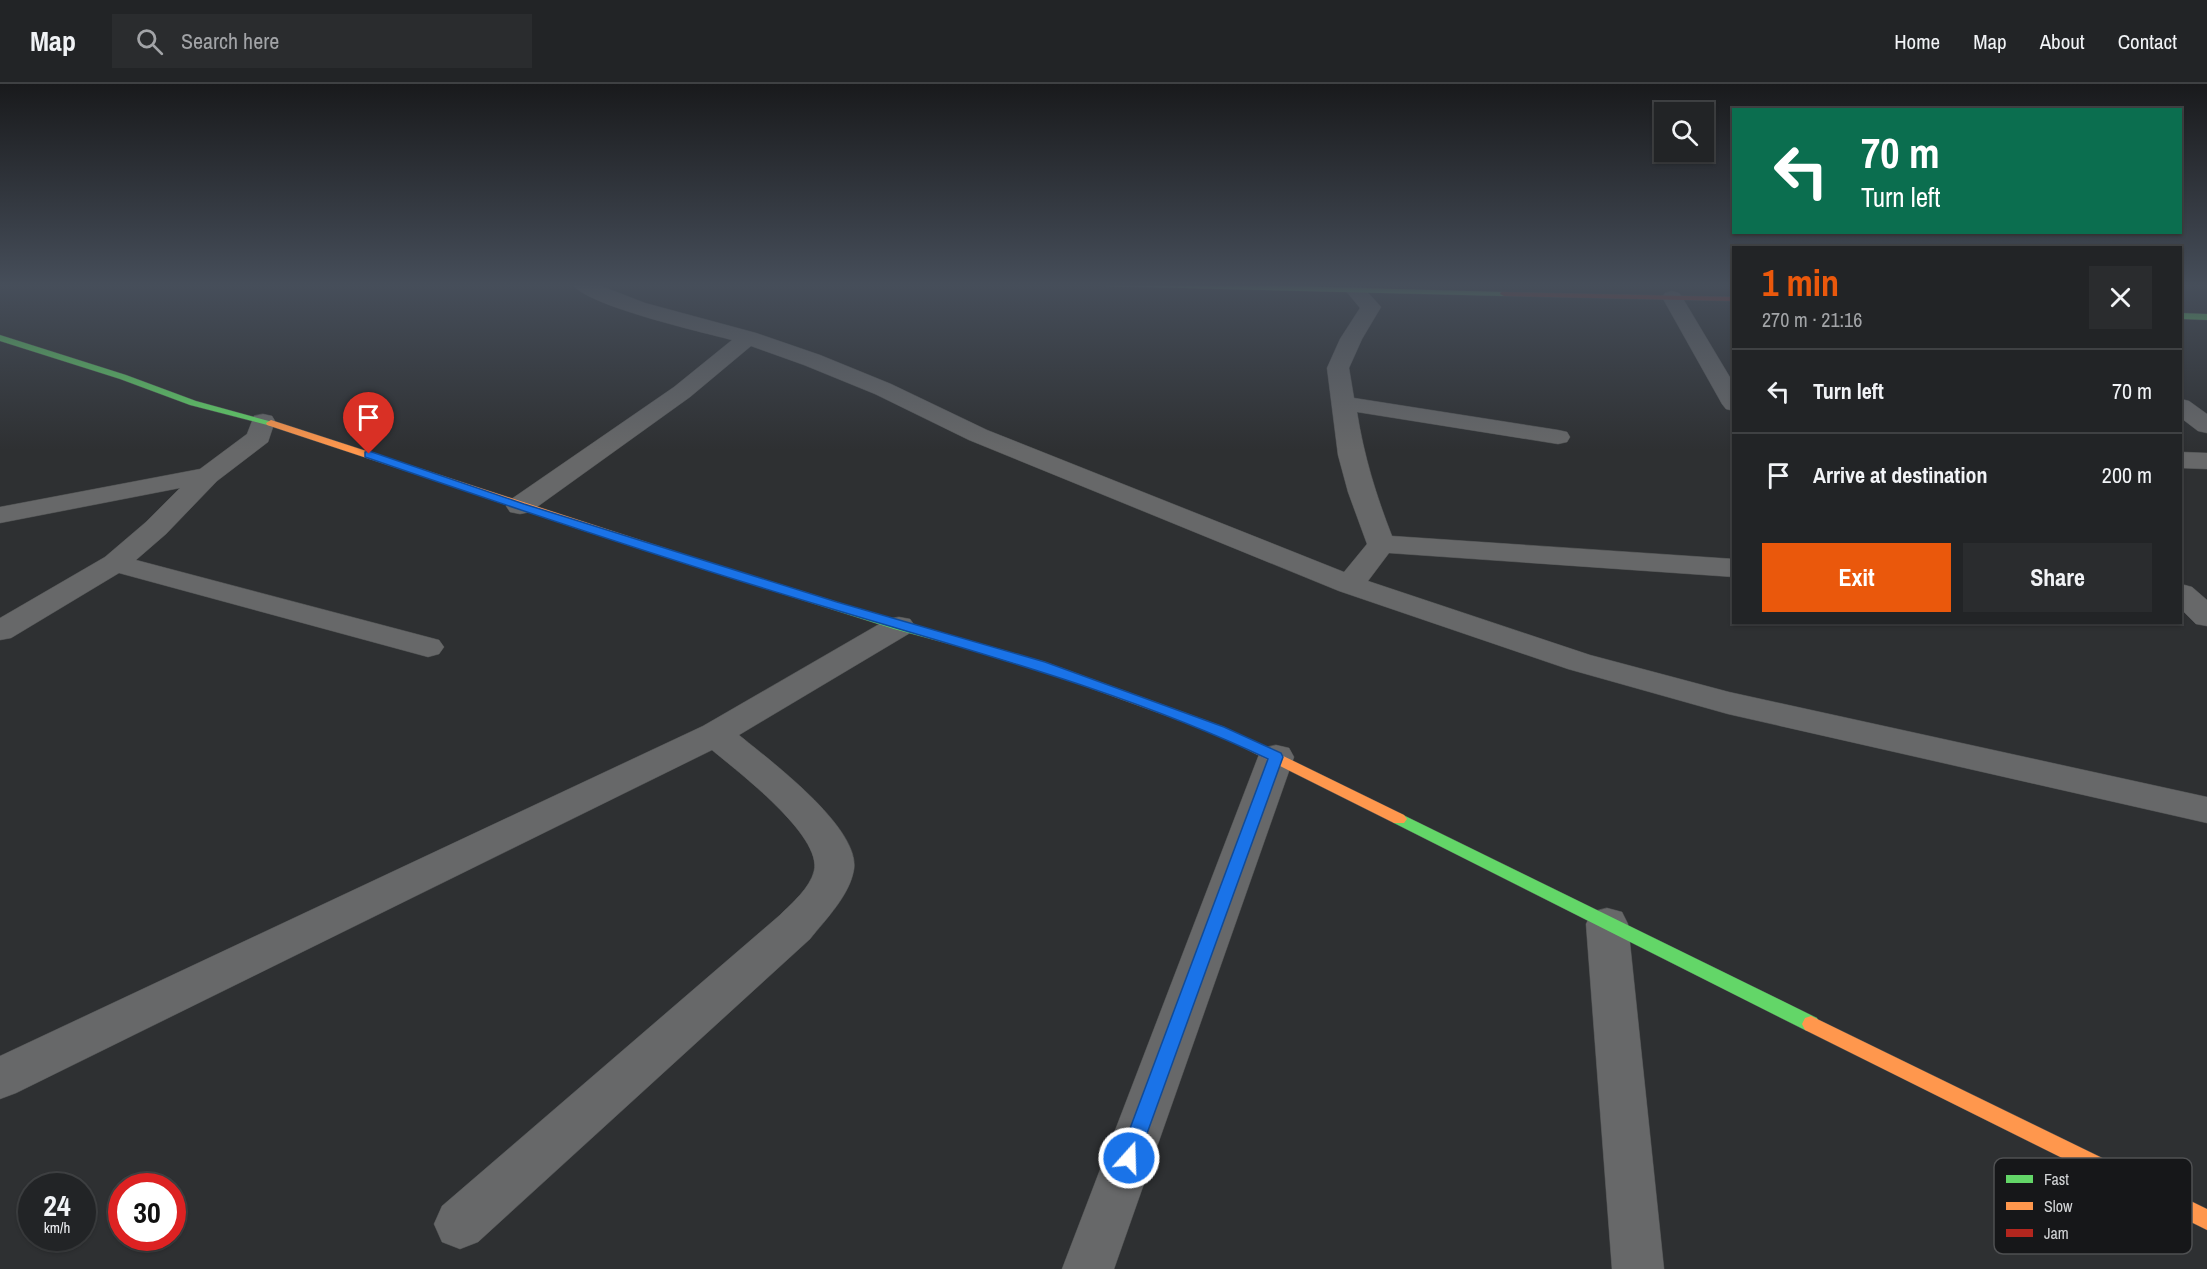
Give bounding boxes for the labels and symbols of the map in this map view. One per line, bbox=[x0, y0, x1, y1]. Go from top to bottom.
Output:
pin bbox=[343, 392, 394, 454]
position arrow bbox=[1097, 1126, 1161, 1190]
legend bbox=[1994, 1158, 2192, 1254]
text: Fast bbox=[2044, 1168, 2069, 1190]
speed limit sign: 30 bbox=[108, 1173, 186, 1251]
text: Slow bbox=[2044, 1195, 2073, 1217]
text: Jam bbox=[2044, 1222, 2069, 1244]

